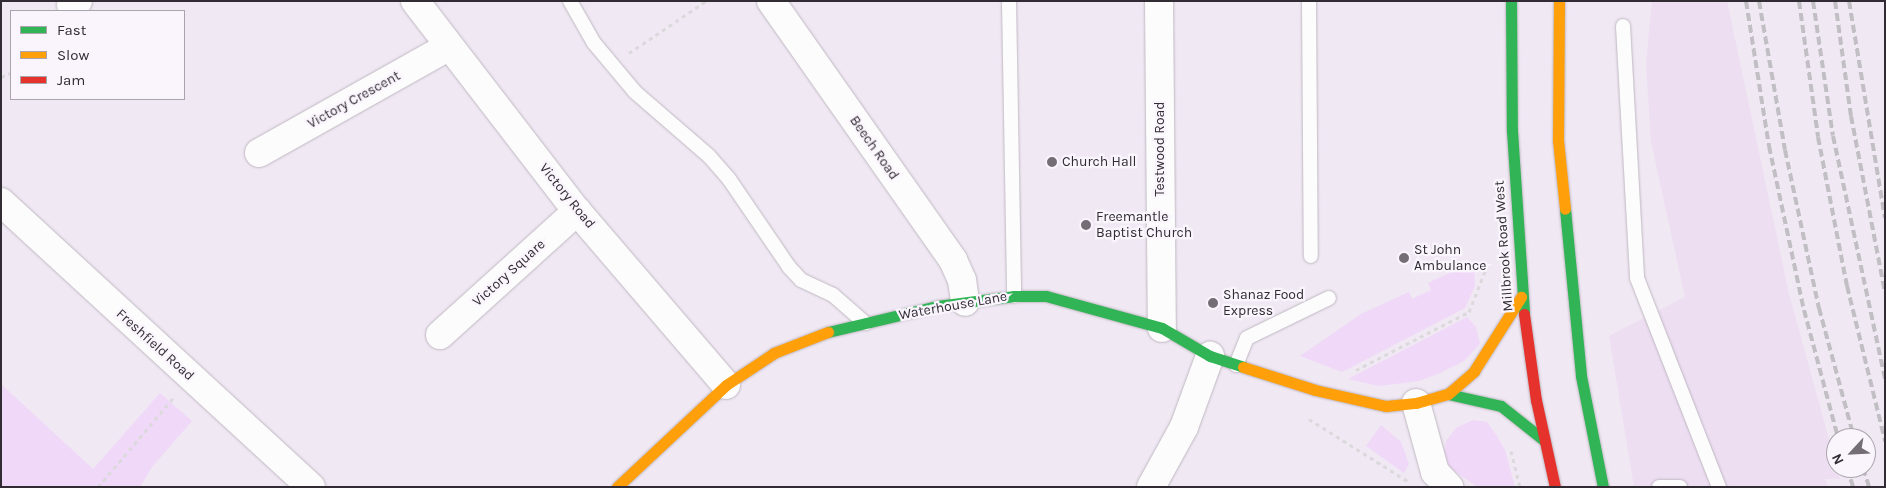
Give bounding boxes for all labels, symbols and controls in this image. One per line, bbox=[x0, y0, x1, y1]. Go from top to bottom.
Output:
legend bbox=[10, 10, 185, 100]
text: Fast bbox=[57, 21, 86, 39]
text: Slow bbox=[57, 46, 89, 64]
street label: Victory Crescent bbox=[305, 68, 403, 132]
text: Jam bbox=[57, 71, 85, 89]
street label: Testwood Road bbox=[1152, 101, 1168, 197]
street label: Beech Road bbox=[846, 113, 902, 183]
place label: Church Hall bbox=[1062, 154, 1136, 170]
marker: Church Hall bbox=[1046, 156, 1058, 168]
street label: Victory Road bbox=[536, 160, 598, 232]
street label: Millbrook Road West bbox=[1491, 180, 1517, 312]
place label: Freemantle Baptist Church bbox=[1096, 209, 1192, 242]
marker: Freemantle Baptist Church bbox=[1080, 219, 1092, 231]
street label: Victory Square bbox=[469, 236, 549, 310]
place label: St John Ambulance bbox=[1414, 242, 1486, 274]
marker: St John Ambulance bbox=[1398, 252, 1410, 264]
place label: Shanaz Food Express bbox=[1223, 287, 1304, 320]
street label: Waterhouse Lane bbox=[898, 288, 1008, 324]
marker: Shanaz Food Express bbox=[1207, 297, 1219, 309]
street label: Freshfield Road bbox=[112, 306, 198, 384]
north arrow bbox=[1826, 428, 1876, 478]
text: N bbox=[1828, 451, 1848, 467]

